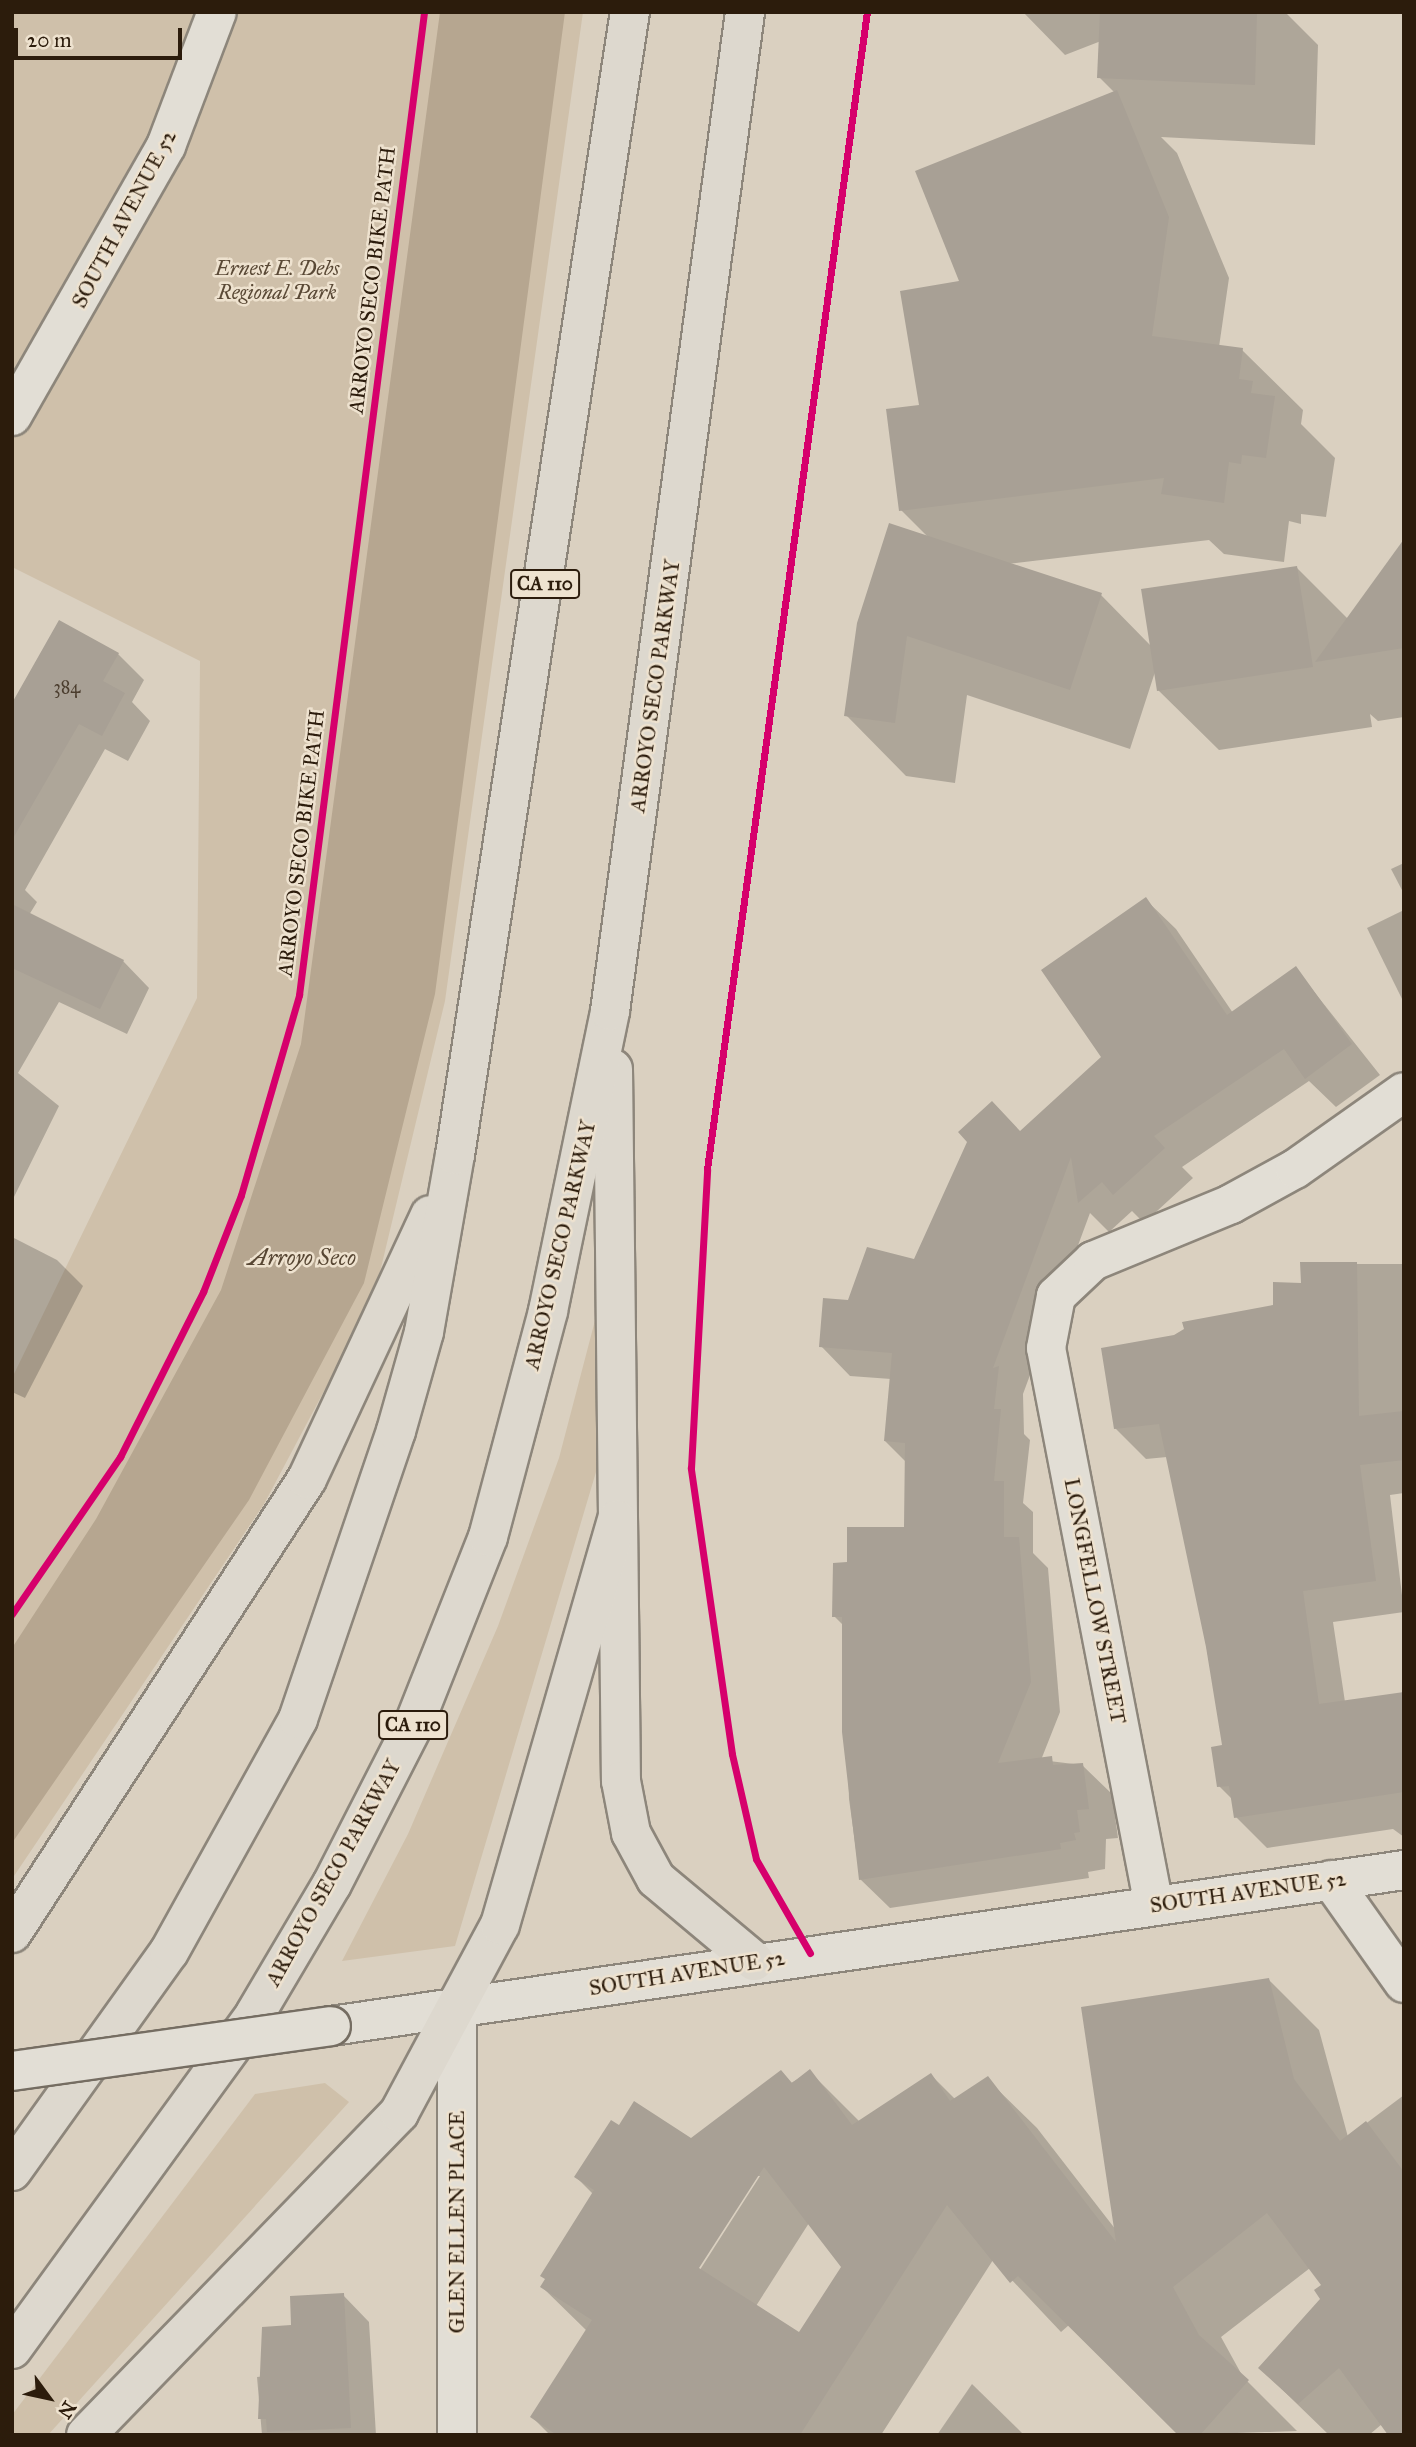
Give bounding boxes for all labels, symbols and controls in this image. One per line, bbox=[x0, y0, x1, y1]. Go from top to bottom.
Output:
scale bar bbox=[18, 14, 186, 58]
text: 20 m bbox=[27, 27, 72, 53]
street label: SOUTH AVENUE 52 bbox=[66, 126, 182, 312]
street label: ARROYO SECO BIKE PATH bbox=[343, 145, 401, 415]
park label: Ernest E. Debs Regional Park bbox=[215, 255, 339, 305]
street label: ARROYO SECO PARKWAY bbox=[625, 558, 685, 814]
road number: CA 110 bbox=[510, 568, 580, 600]
house number: 384 bbox=[54, 676, 80, 698]
street label: ARROYO SECO BIKE PATH bbox=[272, 708, 330, 978]
street label: ARROYO SECO PARKWAY bbox=[519, 1118, 601, 1372]
water label: Arroyo Seco bbox=[248, 1243, 356, 1271]
street label: LONGFELLOW STREET bbox=[1059, 1476, 1131, 1726]
road number: CA 110 bbox=[378, 1709, 448, 1740]
street label: ARROYO SECO PARKWAY bbox=[260, 1755, 406, 1991]
street label: SOUTH AVENUE 52 bbox=[1148, 1866, 1348, 1918]
street label: SOUTH AVENUE 52 bbox=[587, 1945, 787, 2001]
street label: GLEN ELLEN PLACE bbox=[444, 2111, 470, 2333]
north arrow bbox=[14, 2363, 84, 2433]
text: N bbox=[53, 2397, 81, 2423]

